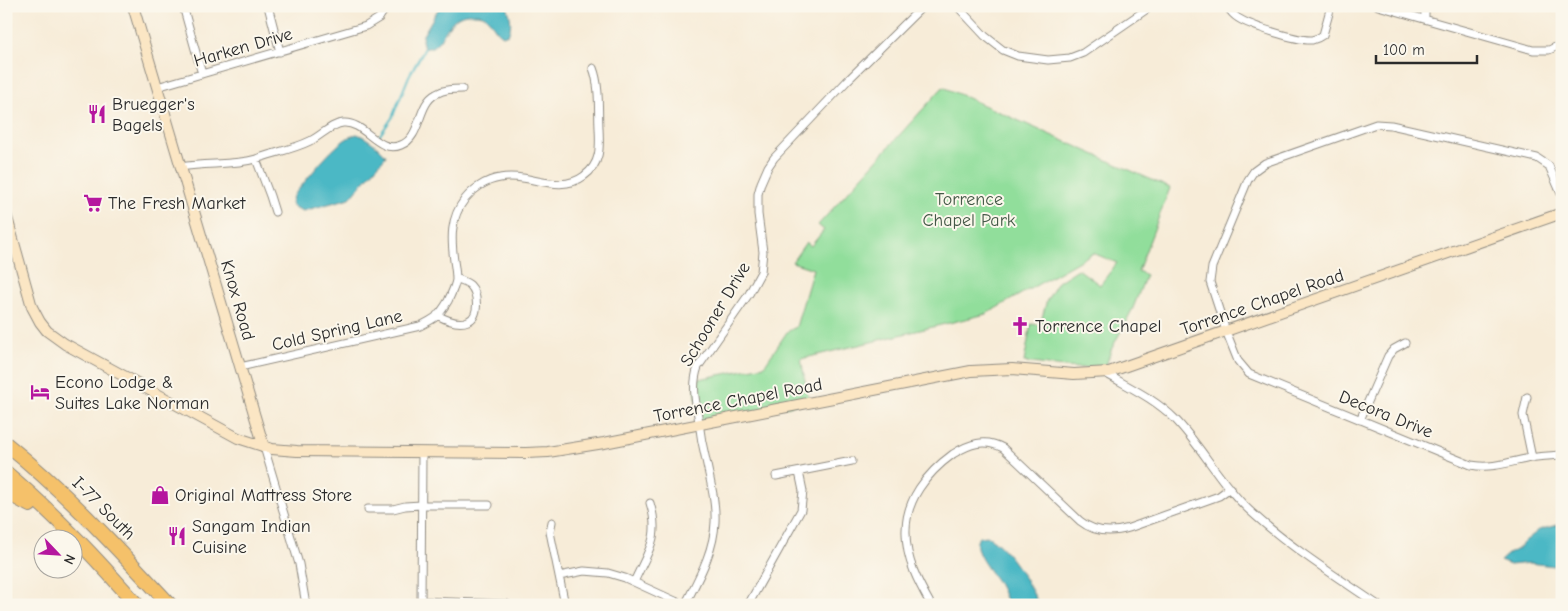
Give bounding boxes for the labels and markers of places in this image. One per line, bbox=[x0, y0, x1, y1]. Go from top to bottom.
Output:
place label: Bruegger's Bagels bbox=[112, 94, 195, 136]
restaurant icon: Bruegger's Bagels bbox=[86, 103, 108, 125]
supermarket icon: The Fresh Market bbox=[82, 192, 104, 214]
place label: The Fresh Market bbox=[108, 193, 246, 214]
church icon: Torrence Chapel bbox=[1009, 315, 1031, 337]
place label: Torrence Chapel bbox=[1035, 316, 1161, 337]
place label: Econo Lodge & Suites Lake Norman bbox=[55, 372, 209, 414]
hotel icon: Econo Lodge & Suites Lake Norman bbox=[29, 381, 51, 403]
shop icon: Original Mattress Store bbox=[149, 484, 171, 506]
place label: Original Mattress Store bbox=[175, 485, 352, 506]
place label: Sangam Indian Cuisine bbox=[192, 516, 311, 558]
restaurant icon: Sangam Indian Cuisine bbox=[166, 525, 188, 547]

